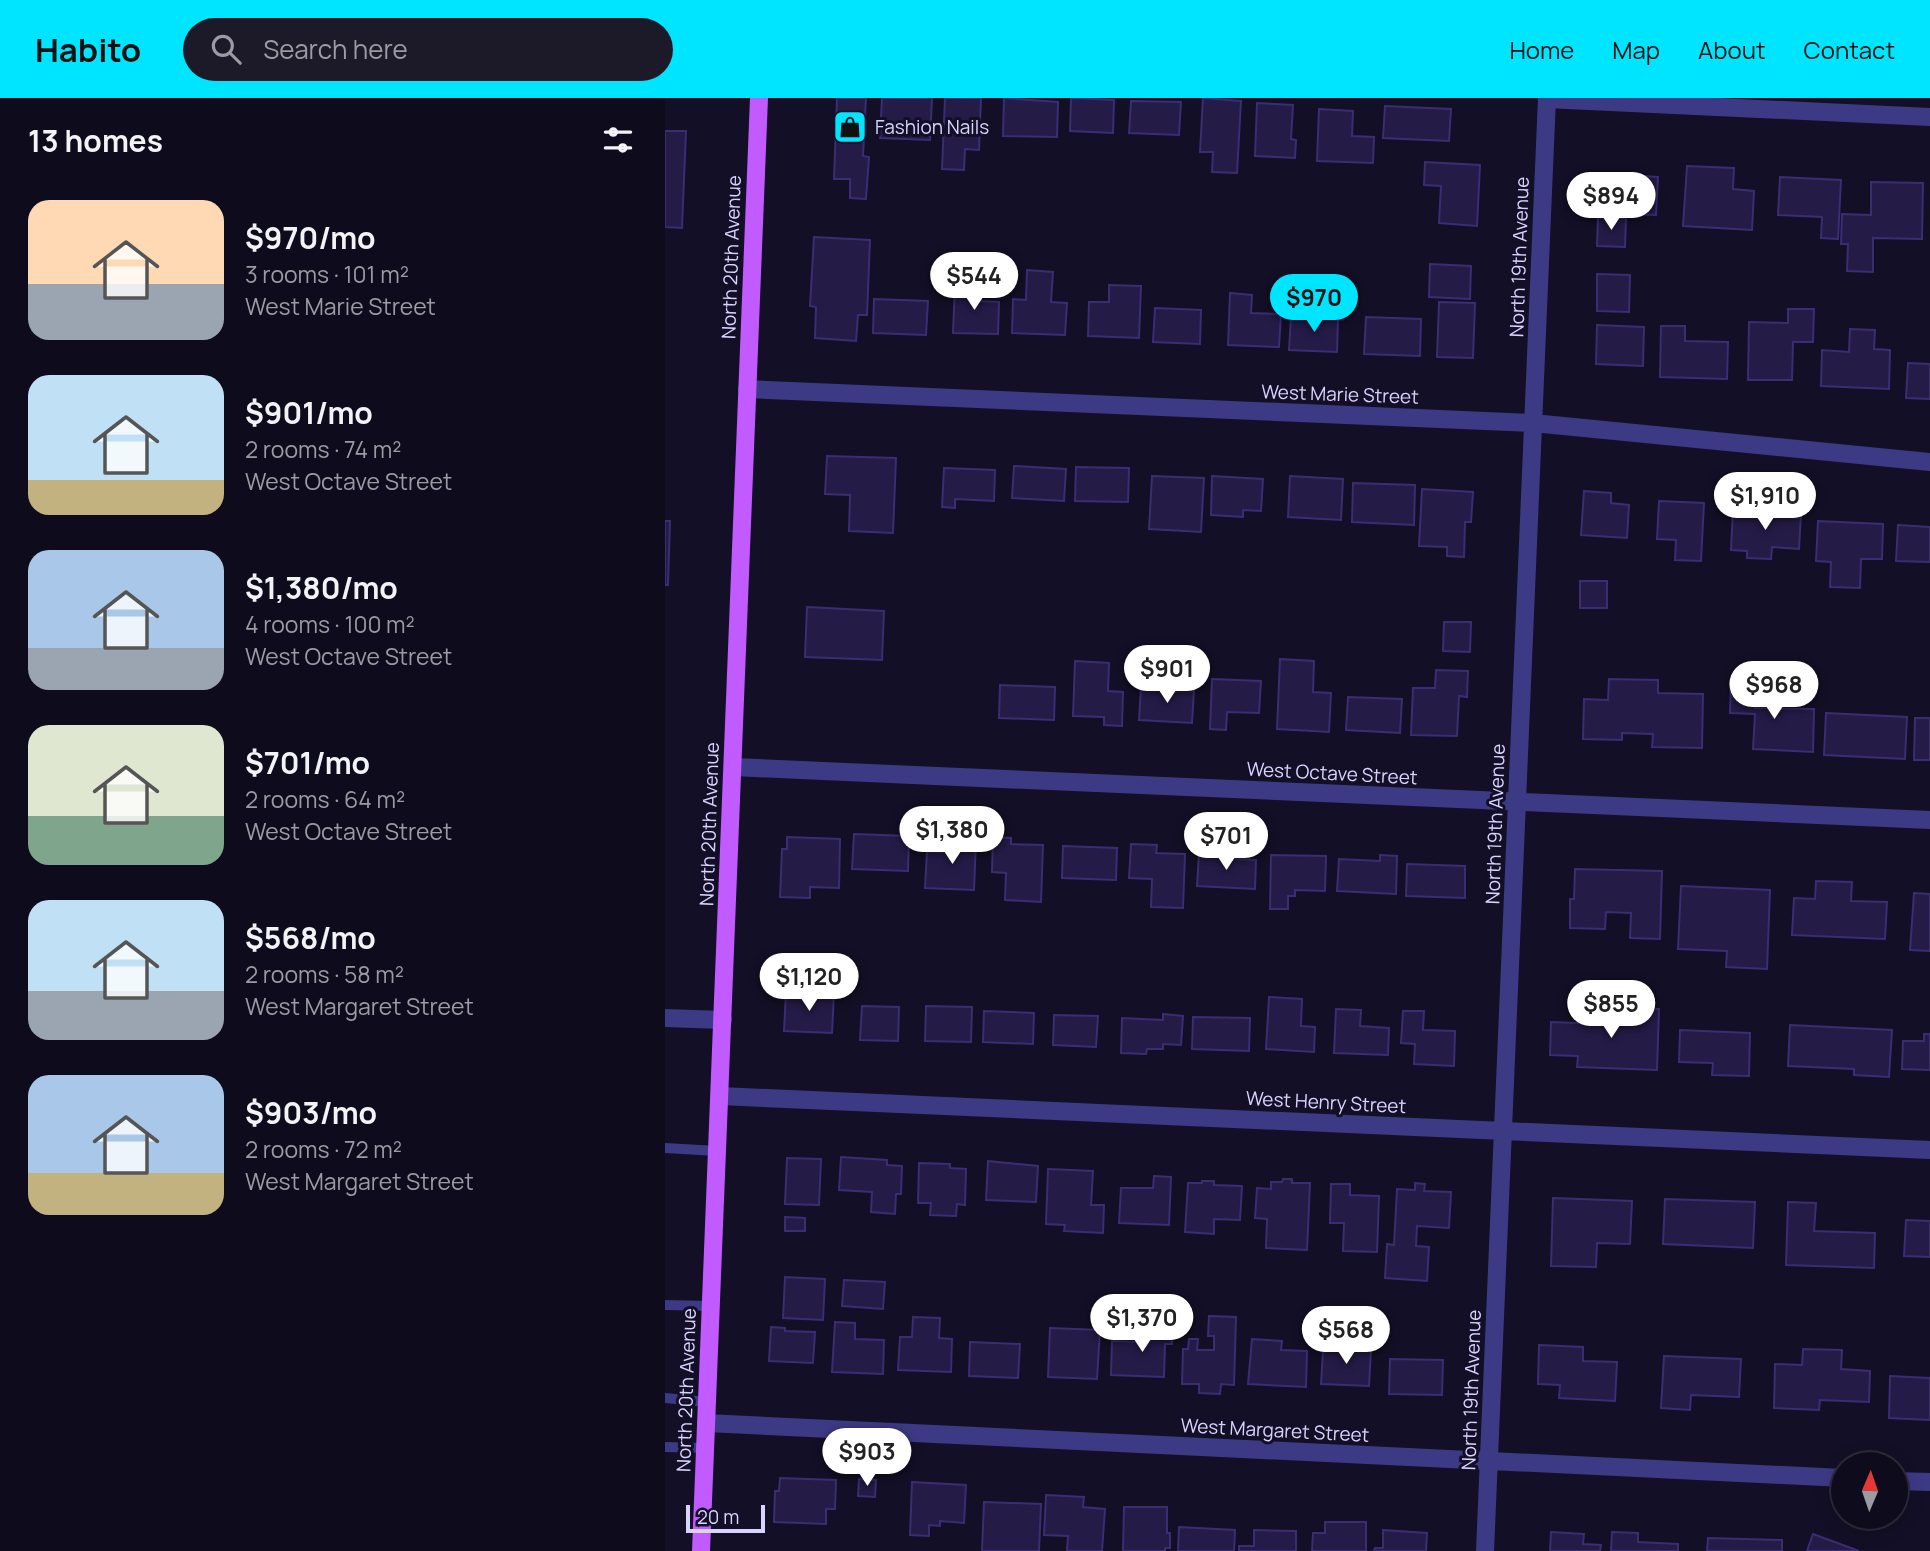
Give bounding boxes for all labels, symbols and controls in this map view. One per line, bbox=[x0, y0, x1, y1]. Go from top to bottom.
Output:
search box bbox=[183, 18, 673, 81]
text: Habito bbox=[35, 27, 141, 72]
icon: search bbox=[207, 30, 245, 68]
text: Search here bbox=[263, 31, 408, 67]
text: Home bbox=[1509, 33, 1574, 66]
text: Map bbox=[1612, 33, 1660, 66]
text: About bbox=[1698, 33, 1766, 66]
text: Contact bbox=[1804, 33, 1895, 66]
shop icon: Fashion Nails bbox=[831, 108, 869, 146]
place label: Fashion Nails bbox=[875, 114, 989, 140]
text: 13 homes bbox=[28, 120, 163, 161]
icon: filters bbox=[599, 121, 637, 159]
pin: $894 bbox=[1570, 172, 1652, 232]
street label: North 20th Avenue bbox=[715, 175, 747, 339]
street label: North 19th Avenue bbox=[1503, 176, 1535, 338]
text: $894 bbox=[1583, 179, 1639, 211]
text: $970/mo bbox=[245, 217, 375, 258]
icon: home bbox=[84, 228, 168, 312]
pin: $544 bbox=[933, 252, 1015, 312]
text: 3 rooms · 101 m² bbox=[245, 258, 409, 290]
text: $544 bbox=[946, 259, 1002, 291]
pin: $970 bbox=[1273, 274, 1355, 334]
text: $970 bbox=[1286, 281, 1342, 313]
text: West Marie Street bbox=[245, 290, 436, 322]
street label: West Marie Street bbox=[1261, 378, 1419, 410]
text: $901/mo bbox=[245, 392, 373, 433]
icon: home bbox=[84, 403, 168, 487]
text: 2 rooms · 74 m² bbox=[245, 433, 401, 465]
text: West Octave Street bbox=[245, 465, 452, 497]
pin: $1,910 bbox=[1708, 472, 1822, 532]
text: $1,910 bbox=[1730, 479, 1800, 511]
text: $1,380/mo bbox=[245, 567, 398, 608]
icon: home bbox=[84, 578, 168, 662]
text: 4 rooms · 100 m² bbox=[245, 608, 415, 640]
text: West Octave Street bbox=[245, 640, 452, 672]
pin: $901 bbox=[1126, 646, 1208, 705]
text: $901 bbox=[1140, 652, 1194, 684]
pin: $968 bbox=[1733, 662, 1815, 721]
text: $968 bbox=[1745, 668, 1803, 700]
text: $701/mo bbox=[245, 742, 370, 783]
street label: North 20th Avenue bbox=[693, 742, 725, 906]
street label: North 19th Avenue bbox=[1479, 743, 1511, 905]
icon: home bbox=[84, 753, 168, 837]
street label: West Octave Street bbox=[1246, 756, 1418, 790]
text: 2 rooms · 64 m² bbox=[245, 783, 405, 815]
pin: $1,380 bbox=[895, 806, 1009, 866]
pin: $701 bbox=[1185, 812, 1267, 872]
text: $1,380 bbox=[915, 813, 989, 845]
text: West Octave Street bbox=[245, 815, 452, 847]
text: $701 bbox=[1200, 819, 1252, 851]
text: $568/mo bbox=[245, 917, 376, 958]
icon: home bbox=[84, 928, 168, 1012]
pin: $1,120 bbox=[752, 954, 866, 1013]
text: 2 rooms · 58 m² bbox=[245, 958, 404, 990]
text: $1,120 bbox=[776, 960, 842, 992]
pin: $855 bbox=[1570, 981, 1652, 1040]
text: $855 bbox=[1583, 987, 1639, 1019]
text: West Margaret Street bbox=[245, 990, 474, 1022]
street label: West Henry Street bbox=[1245, 1085, 1407, 1119]
text: $903/mo bbox=[245, 1092, 377, 1133]
icon: home bbox=[84, 1103, 168, 1187]
text: 2 rooms · 72 m² bbox=[245, 1133, 402, 1165]
text: West Margaret Street bbox=[245, 1165, 474, 1197]
pin: $1,370 bbox=[1085, 1294, 1199, 1354]
text: $1,370 bbox=[1106, 1301, 1178, 1333]
pin: $568 bbox=[1305, 1306, 1387, 1366]
street label: North 20th Avenue bbox=[670, 1308, 702, 1472]
street label: North 19th Avenue bbox=[1455, 1309, 1487, 1471]
text: $568 bbox=[1318, 1313, 1374, 1345]
street label: West Margaret Street bbox=[1180, 1412, 1370, 1448]
pin: $903 bbox=[826, 1428, 908, 1488]
text: $903 bbox=[838, 1435, 896, 1467]
north arrow bbox=[1831, 1452, 1907, 1530]
map controls bbox=[1831, 1452, 1908, 1529]
scale bar bbox=[686, 1502, 765, 1534]
text: 20 m bbox=[697, 1504, 739, 1530]

